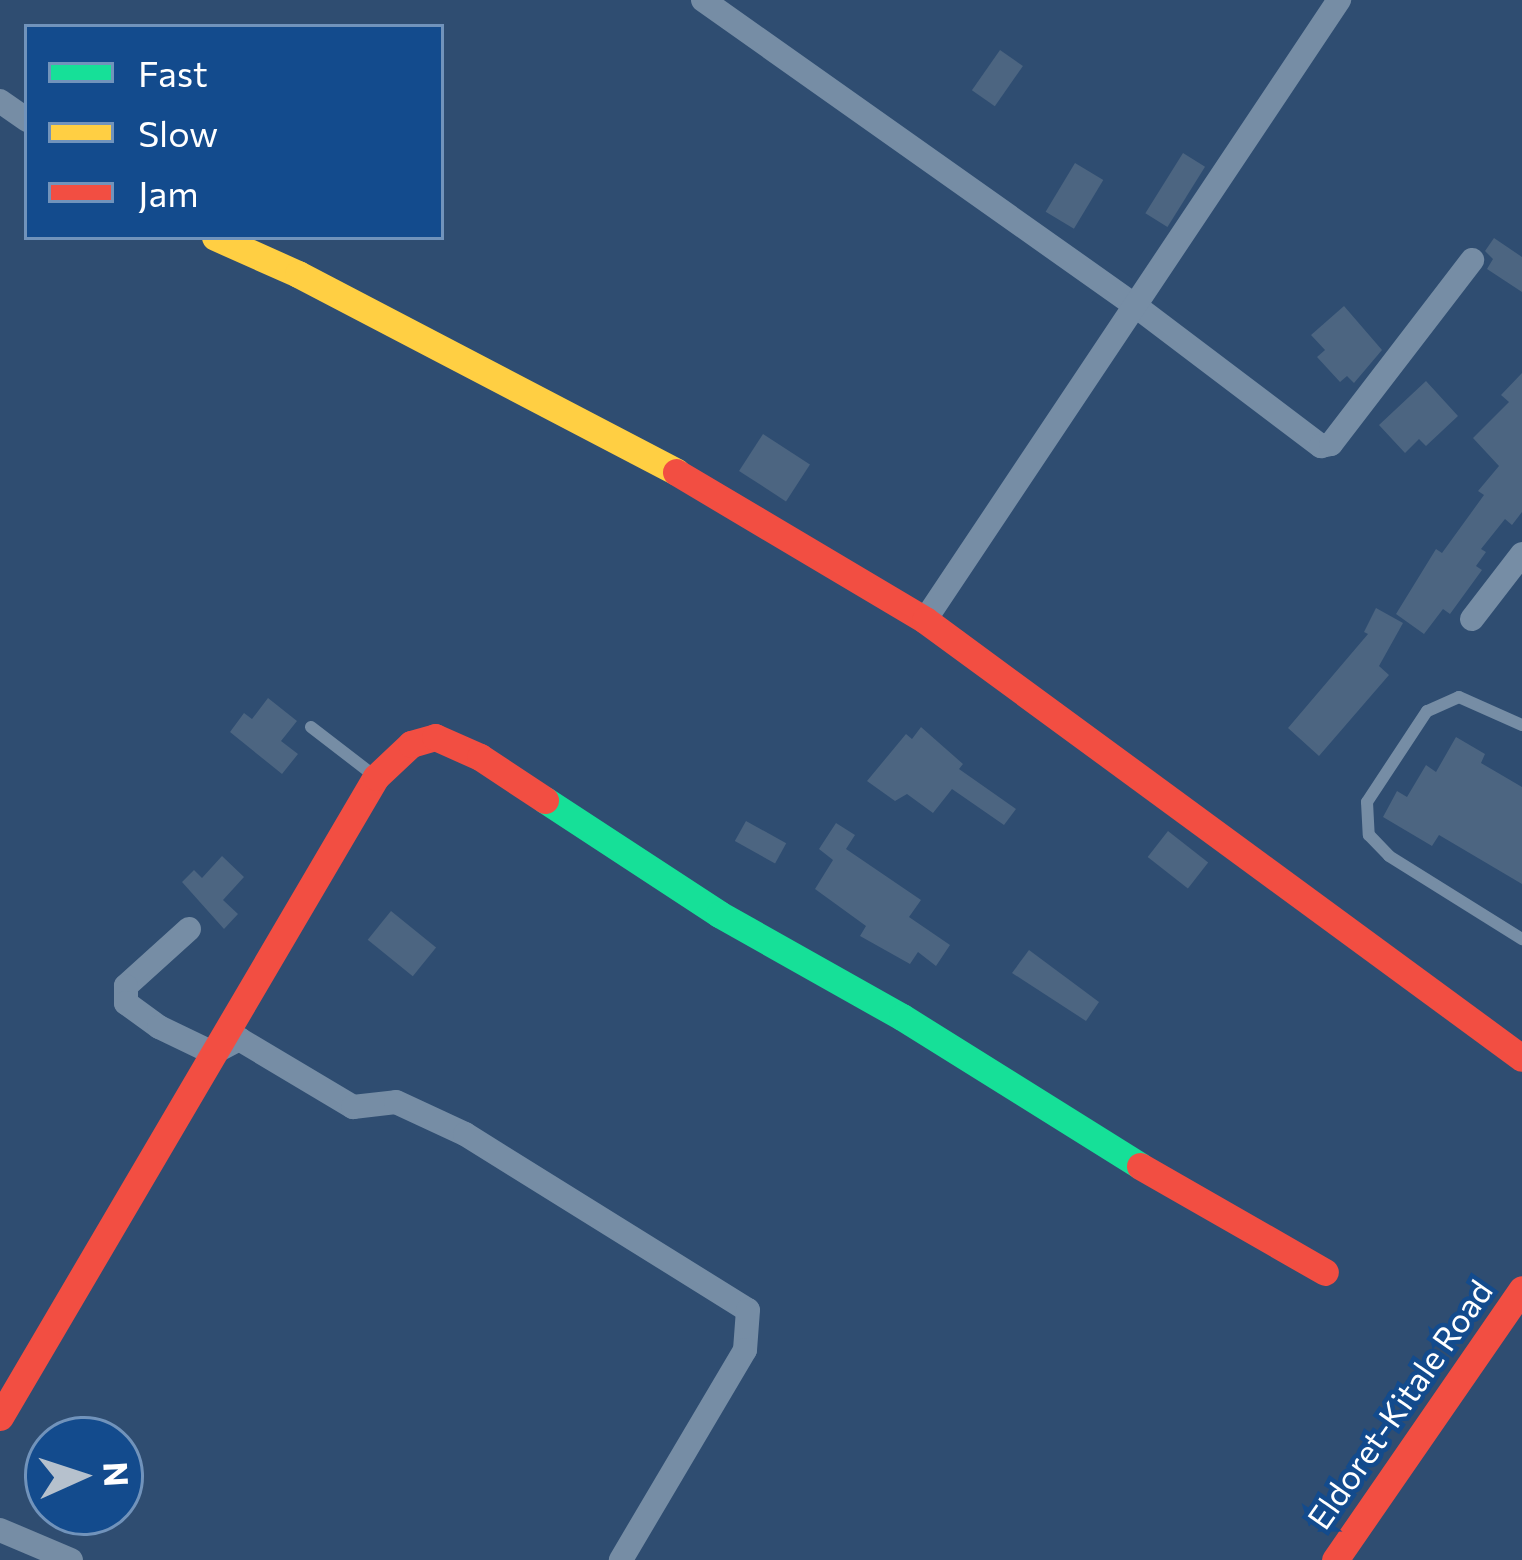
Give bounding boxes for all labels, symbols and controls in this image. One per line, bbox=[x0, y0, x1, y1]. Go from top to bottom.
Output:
legend bbox=[24, 24, 444, 240]
text: Fast bbox=[138, 50, 208, 94]
text: Slow bbox=[138, 110, 218, 154]
text: Jam bbox=[138, 170, 199, 214]
street label: Eldoret-Kitale Road bbox=[1298, 1272, 1500, 1536]
north arrow bbox=[24, 1416, 144, 1536]
text: N bbox=[96, 1461, 139, 1488]

